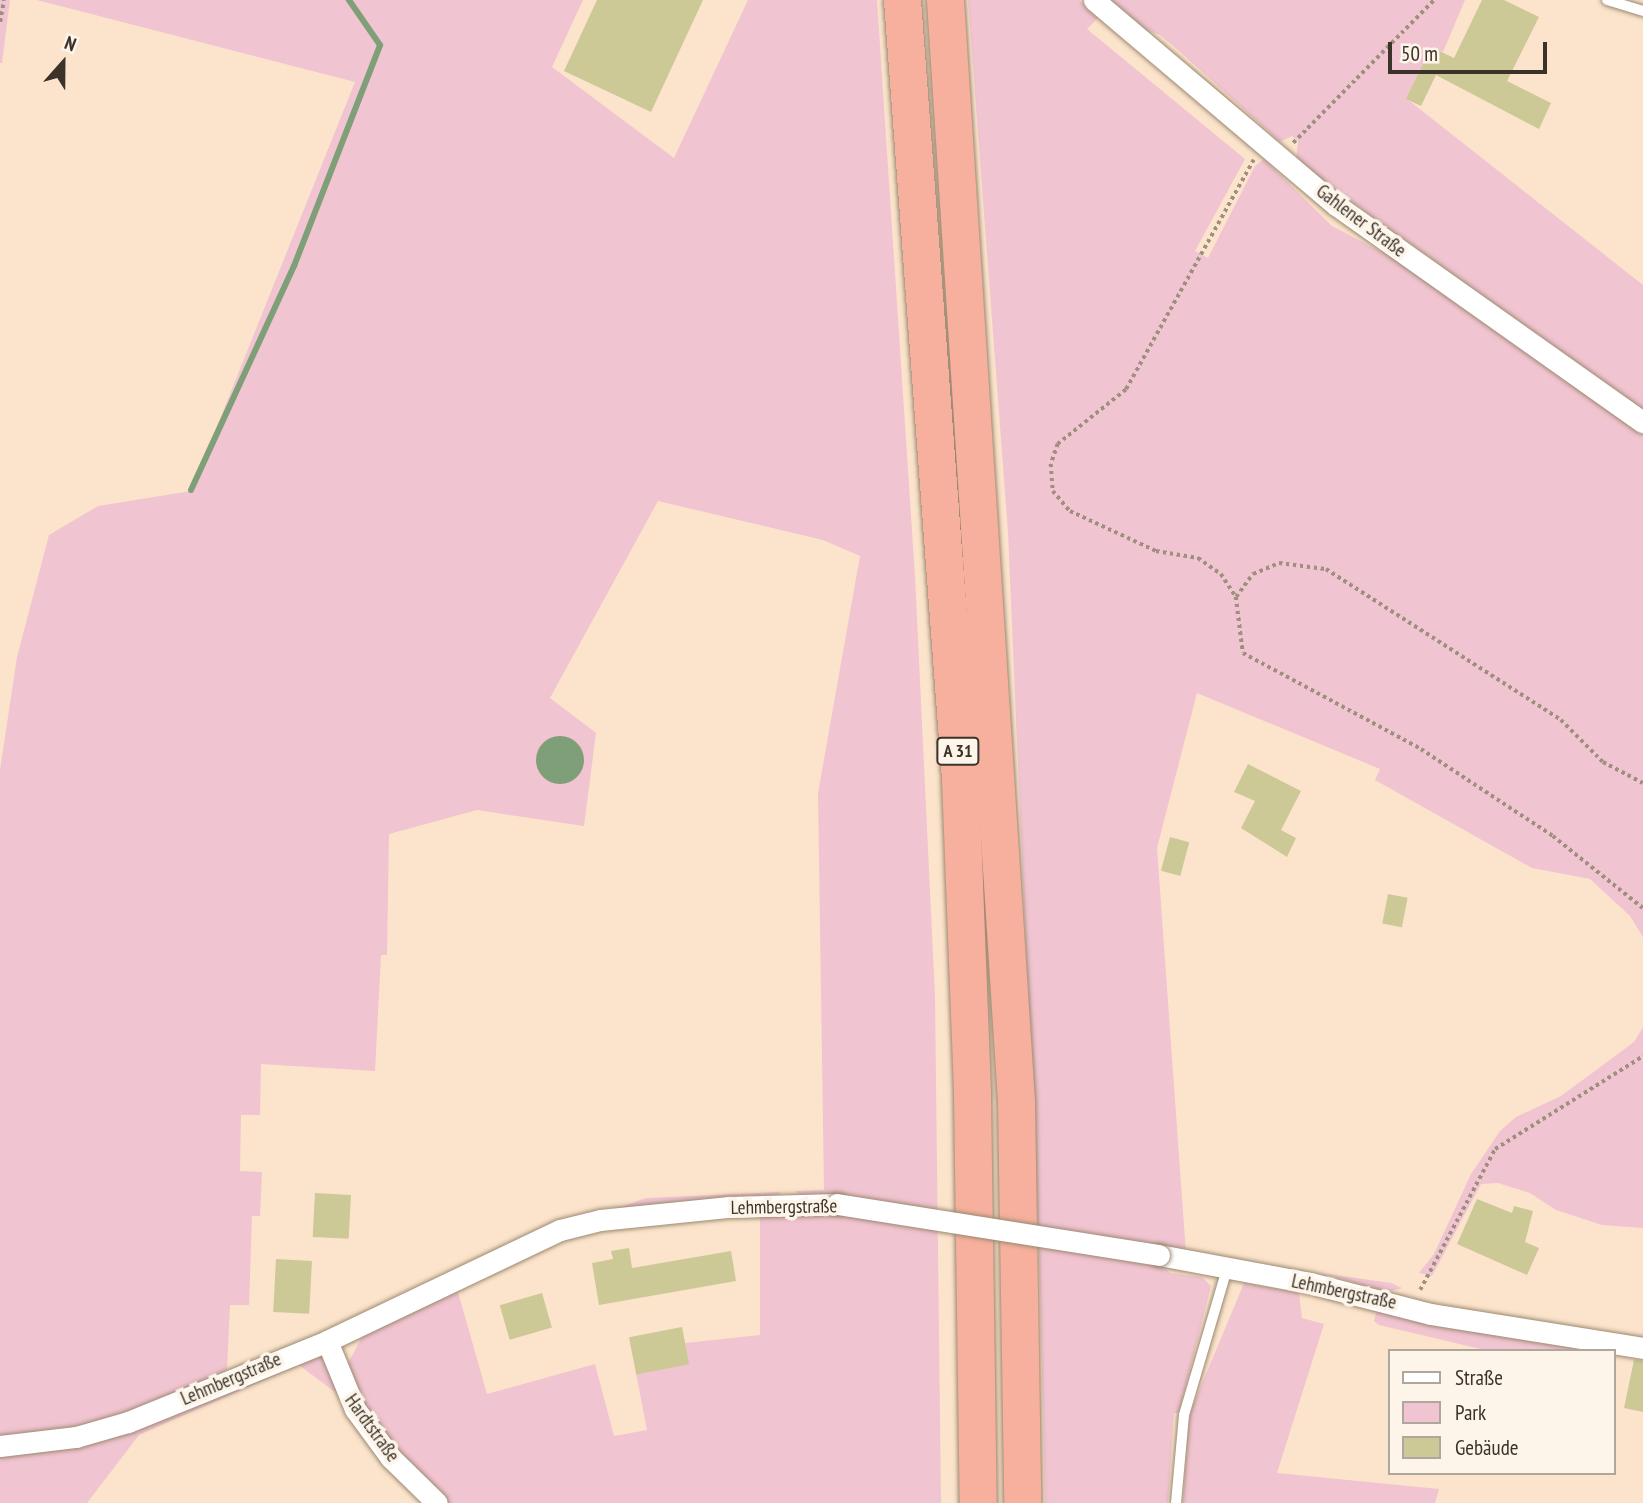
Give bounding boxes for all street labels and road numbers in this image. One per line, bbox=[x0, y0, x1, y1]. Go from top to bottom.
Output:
street label: Gahlener Straße bbox=[1312, 180, 1410, 262]
road number: A 31 bbox=[935, 736, 981, 766]
street label: Lehmbergstraße bbox=[730, 1195, 838, 1219]
street label: Lehmbergstraße bbox=[1289, 1270, 1399, 1314]
street label: Lehmbergstraße bbox=[177, 1348, 285, 1410]
street label: Hardtstraße bbox=[340, 1390, 404, 1466]

